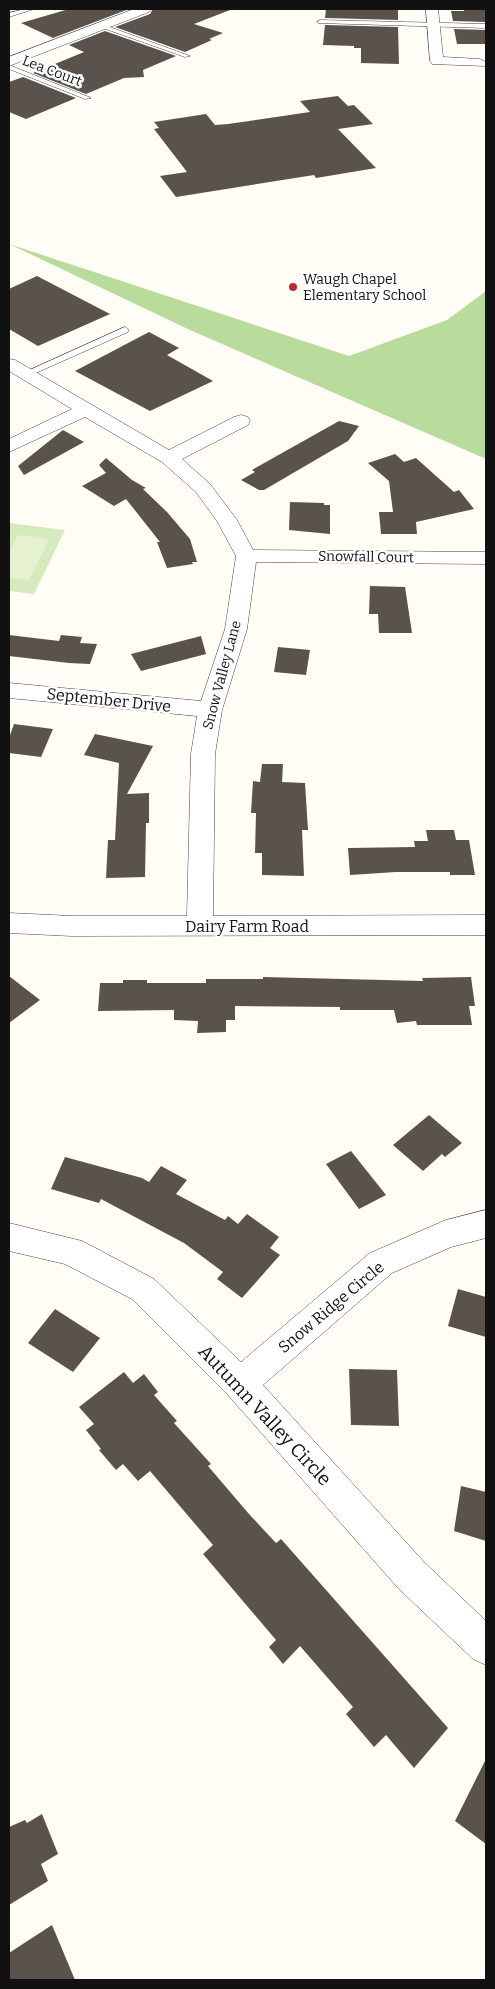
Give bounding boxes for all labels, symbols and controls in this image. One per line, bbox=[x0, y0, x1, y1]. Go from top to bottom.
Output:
street label: Lea Court bbox=[20, 52, 84, 90]
place label: Waugh Chapel Elementary School bbox=[303, 271, 426, 304]
marker: Waugh Chapel Elementary School bbox=[287, 281, 299, 293]
street label: Snowfall Court bbox=[318, 548, 414, 566]
street label: Snow Valley Lane bbox=[199, 619, 245, 731]
street label: September Drive bbox=[46, 684, 172, 716]
street label: Dairy Farm Road bbox=[185, 917, 309, 936]
street label: Snow Ridge Circle bbox=[274, 1257, 388, 1357]
street label: Autumn Valley Circle bbox=[194, 1340, 336, 1490]

